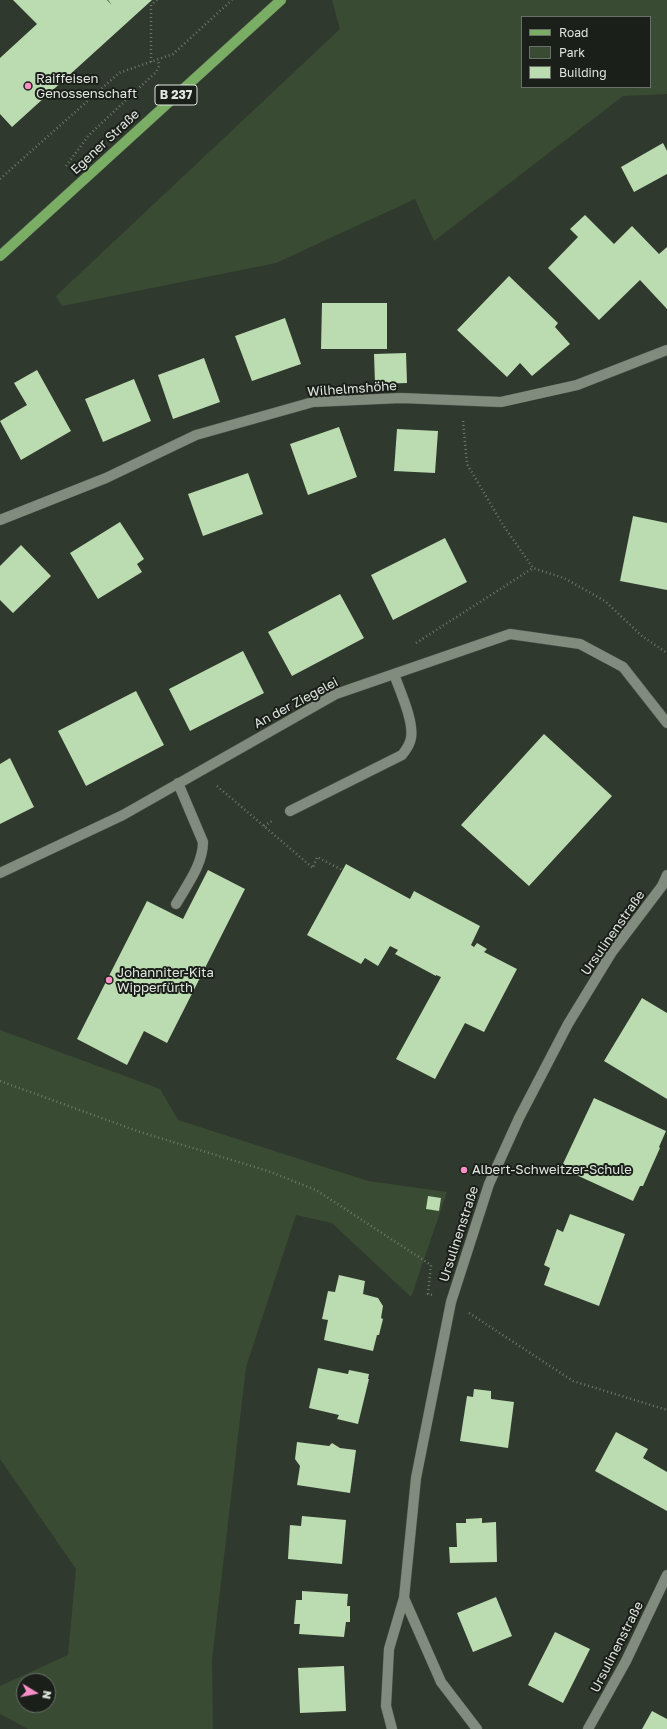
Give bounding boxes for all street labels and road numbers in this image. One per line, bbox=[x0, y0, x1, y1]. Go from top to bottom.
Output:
road number: B 237 bbox=[155, 85, 197, 105]
street label: Egener Straße bbox=[68, 106, 142, 178]
street label: Wilhelmshöhe bbox=[307, 378, 397, 400]
street label: An der Ziegelei bbox=[251, 674, 341, 732]
street label: Ursulinenstraße bbox=[578, 888, 648, 978]
street label: Ursulinenstraße bbox=[436, 1184, 482, 1284]
street label: Ursulinenstraße bbox=[587, 1599, 647, 1695]

